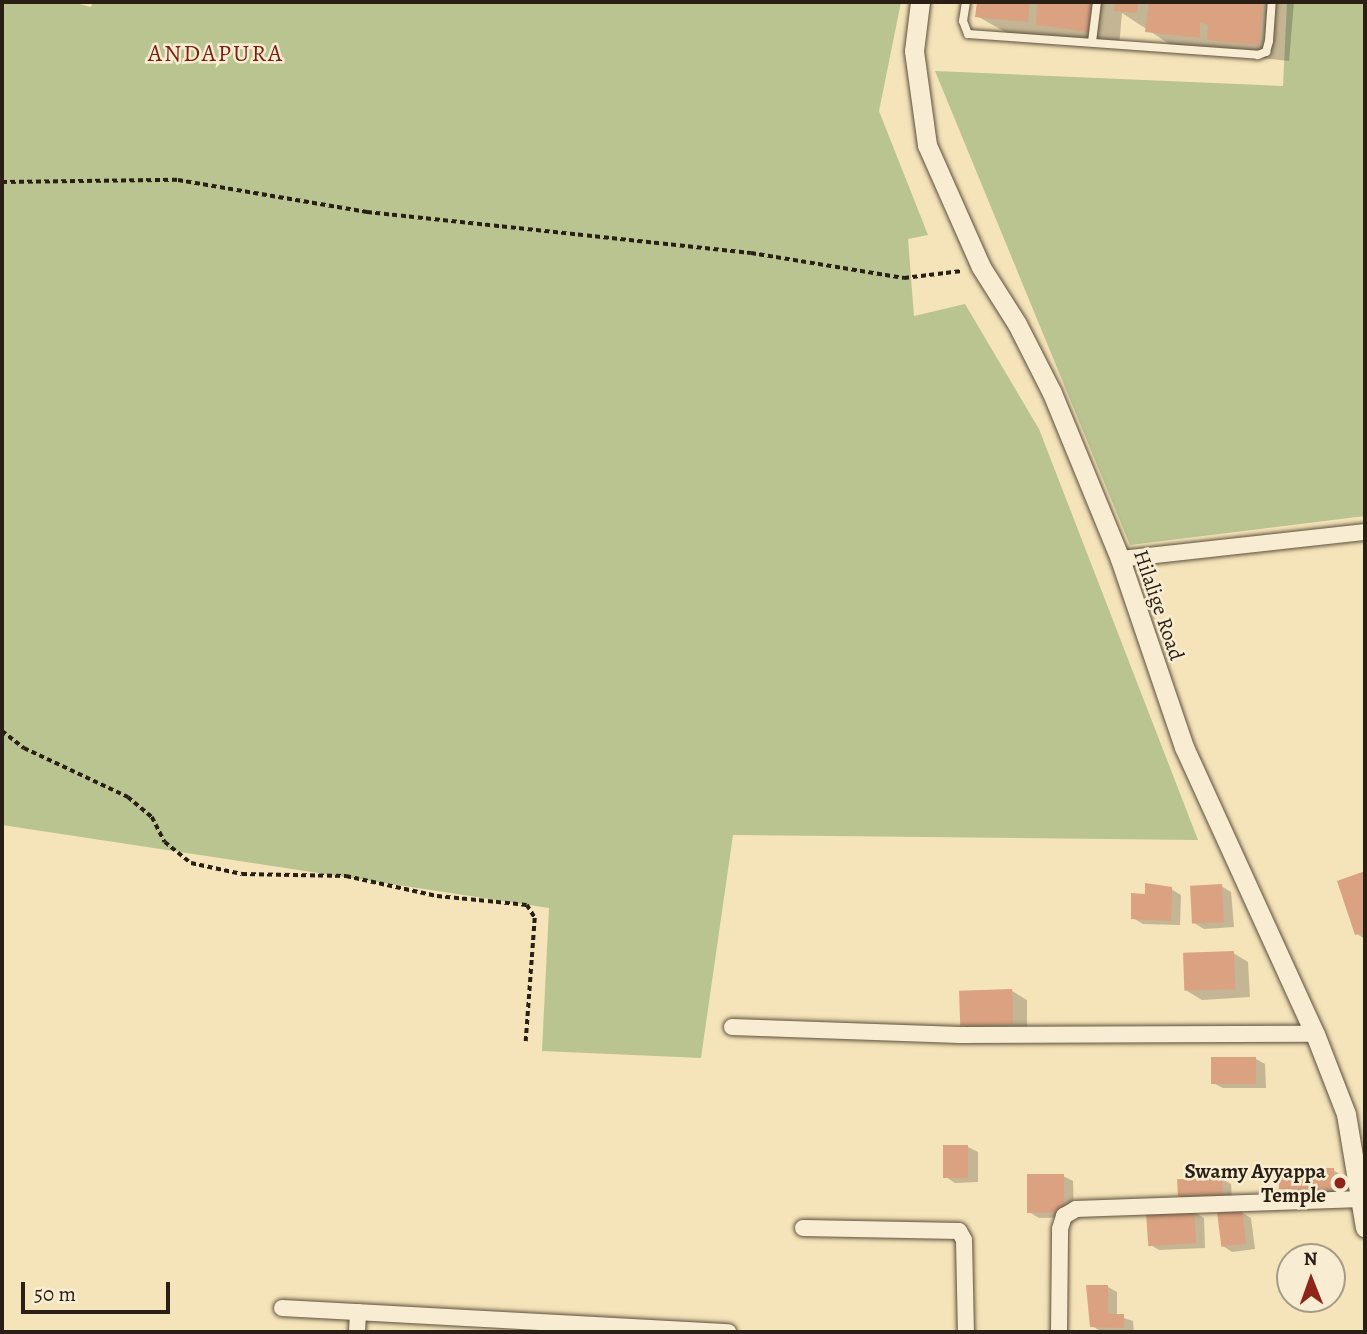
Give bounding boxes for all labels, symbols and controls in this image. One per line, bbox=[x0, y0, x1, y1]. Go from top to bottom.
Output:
district label: ANDAPURA bbox=[149, 40, 283, 68]
street label: Hilalige Road bbox=[1128, 546, 1190, 664]
place label: Swamy Ayyappa Temple bbox=[1184, 1158, 1326, 1208]
marker: Swamy Ayyappa Temple bbox=[1332, 1175, 1348, 1191]
north arrow bbox=[1276, 1243, 1346, 1313]
text: N bbox=[1304, 1246, 1318, 1272]
scale bar bbox=[24, 1268, 173, 1312]
text: 50 m bbox=[34, 1280, 76, 1308]

